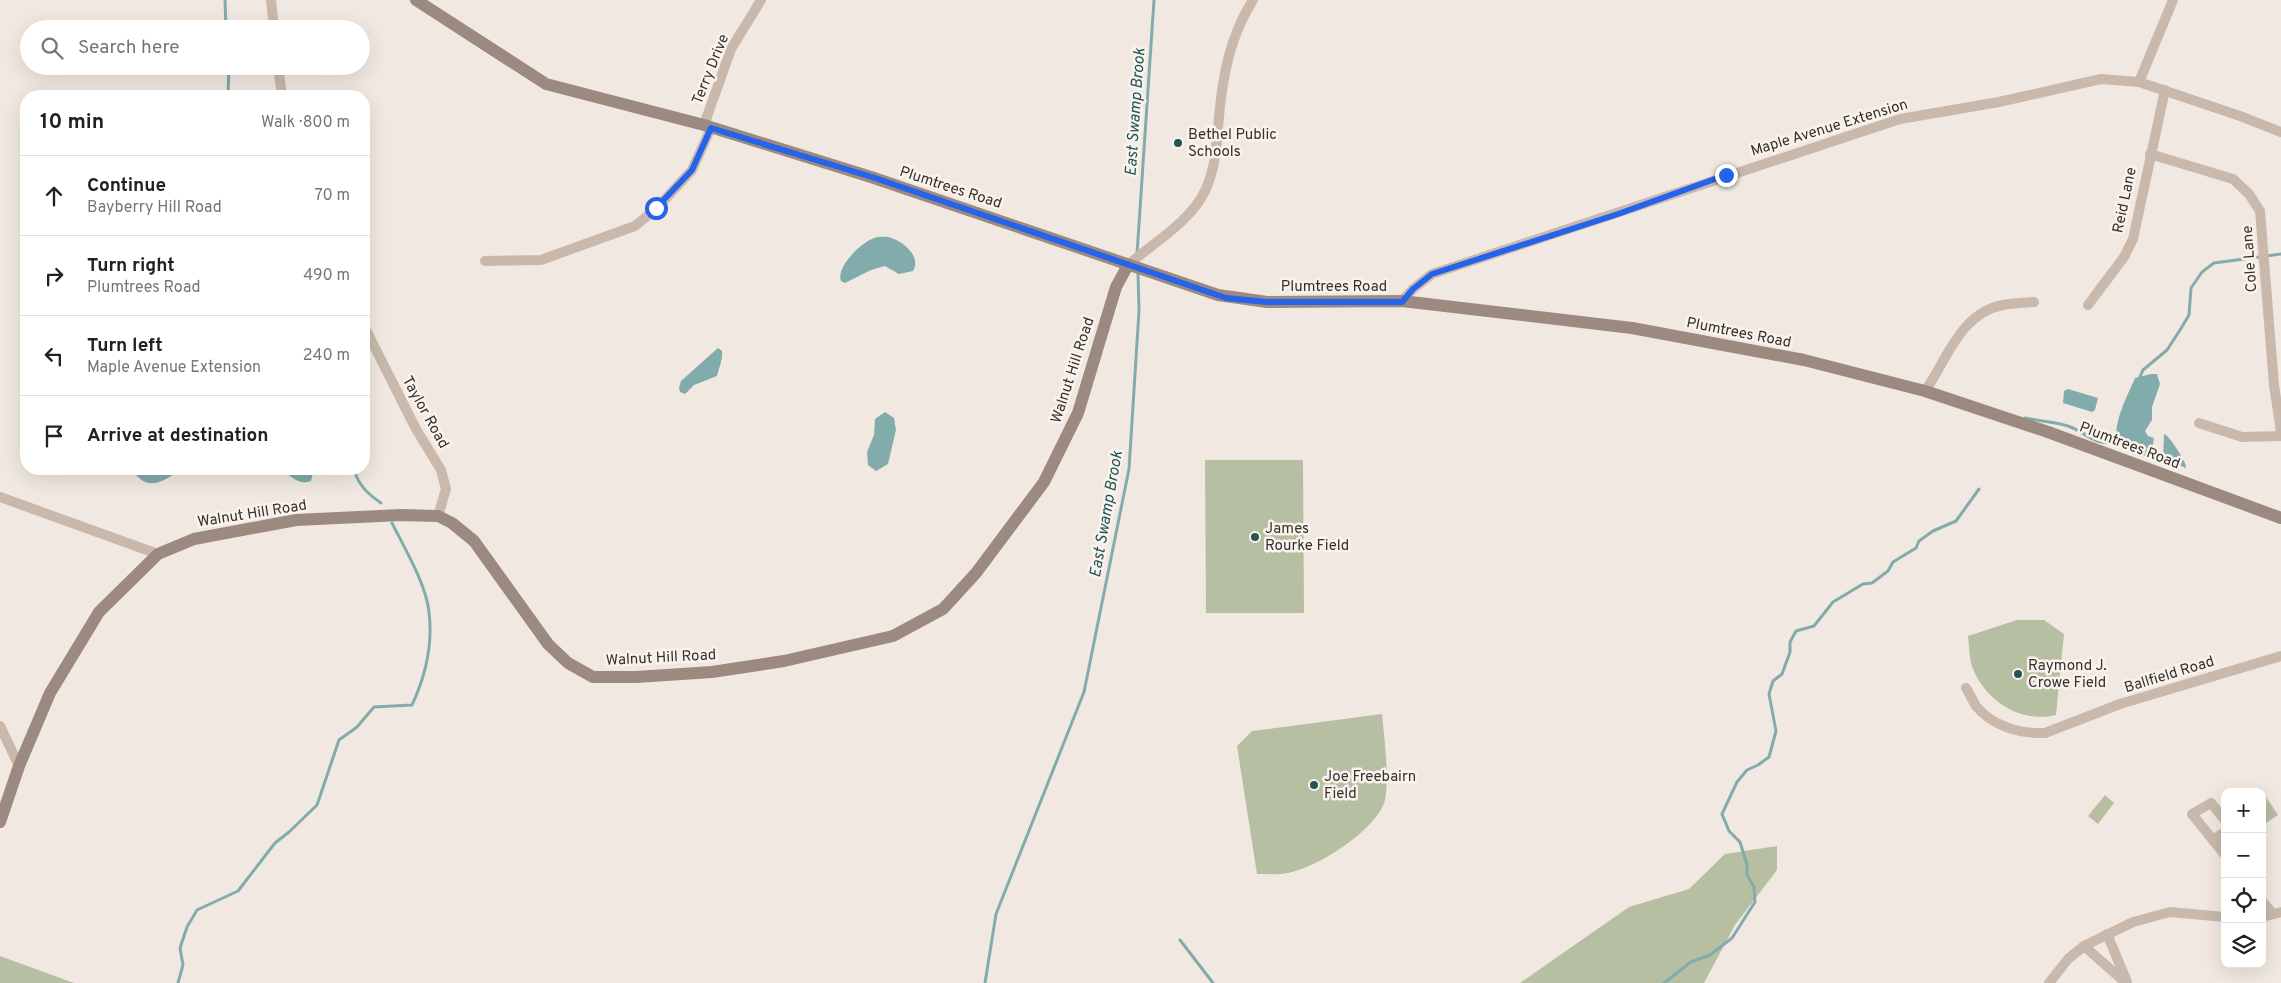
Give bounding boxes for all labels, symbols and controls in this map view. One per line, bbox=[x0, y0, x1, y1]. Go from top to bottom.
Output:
search box bbox=[20, 20, 370, 75]
street label: Terry Drive bbox=[689, 32, 734, 108]
icon: search bbox=[38, 34, 66, 62]
text: Search here bbox=[78, 36, 180, 60]
water label: East Swamp Brook bbox=[1122, 47, 1151, 177]
street label: Maple Avenue Extension bbox=[1749, 96, 1910, 161]
text: 10 min bbox=[40, 109, 104, 136]
text: Walk · 800 m bbox=[261, 113, 350, 133]
place label: Bethel Public Schools bbox=[1188, 126, 1277, 162]
marker: Bethel Public Schools bbox=[1172, 137, 1184, 149]
street label: Plumtrees Road bbox=[897, 163, 1004, 214]
route end bbox=[1715, 164, 1738, 187]
street label: Reid Lane bbox=[2109, 166, 2142, 235]
text: Continue bbox=[87, 174, 166, 198]
icon: ahead bbox=[40, 182, 68, 210]
text: 70 m bbox=[315, 186, 350, 206]
route start bbox=[645, 197, 668, 220]
text: Bayberry Hill Road bbox=[87, 198, 222, 218]
street label: Cole Lane bbox=[2239, 225, 2262, 293]
text: Turn right bbox=[87, 254, 175, 278]
icon: right bbox=[40, 262, 68, 290]
text: 490 m bbox=[303, 266, 350, 286]
text: Plumtrees Road bbox=[87, 278, 201, 298]
street label: Plumtrees Road bbox=[1281, 278, 1387, 297]
street label: Plumtrees Road bbox=[1685, 314, 1793, 353]
street label: Walnut Hill Road bbox=[1047, 315, 1100, 426]
text: Turn left bbox=[87, 334, 163, 358]
icon: left bbox=[40, 342, 68, 370]
text: 240 m bbox=[303, 346, 350, 366]
text: Maple Avenue Extension bbox=[87, 358, 261, 378]
street label: Taylor Road bbox=[397, 373, 452, 452]
street label: Plumtrees Road bbox=[2076, 418, 2183, 474]
icon: arrive bbox=[40, 422, 68, 450]
text: Arrive at destination bbox=[87, 424, 268, 448]
water label: East Swamp Brook bbox=[1086, 449, 1128, 579]
street label: Walnut Hill Road bbox=[196, 496, 308, 533]
place label: James Rourke Field bbox=[1265, 520, 1349, 556]
marker: James Rourke Field bbox=[1249, 531, 1261, 543]
street label: Walnut Hill Road bbox=[605, 646, 717, 671]
street label: Ballfield Road bbox=[2122, 653, 2217, 698]
place label: Raymond J. Crowe Field bbox=[2028, 657, 2107, 693]
marker: Raymond J. Crowe Field bbox=[2012, 668, 2024, 680]
place label: Joe Freebairn Field bbox=[1324, 768, 1416, 804]
marker: Joe Freebairn Field bbox=[1308, 779, 1320, 791]
map controls bbox=[2221, 788, 2266, 968]
button: + bbox=[2221, 788, 2266, 833]
button: − bbox=[2221, 833, 2266, 878]
button: locate bbox=[2221, 878, 2266, 923]
button: layers bbox=[2221, 923, 2266, 968]

